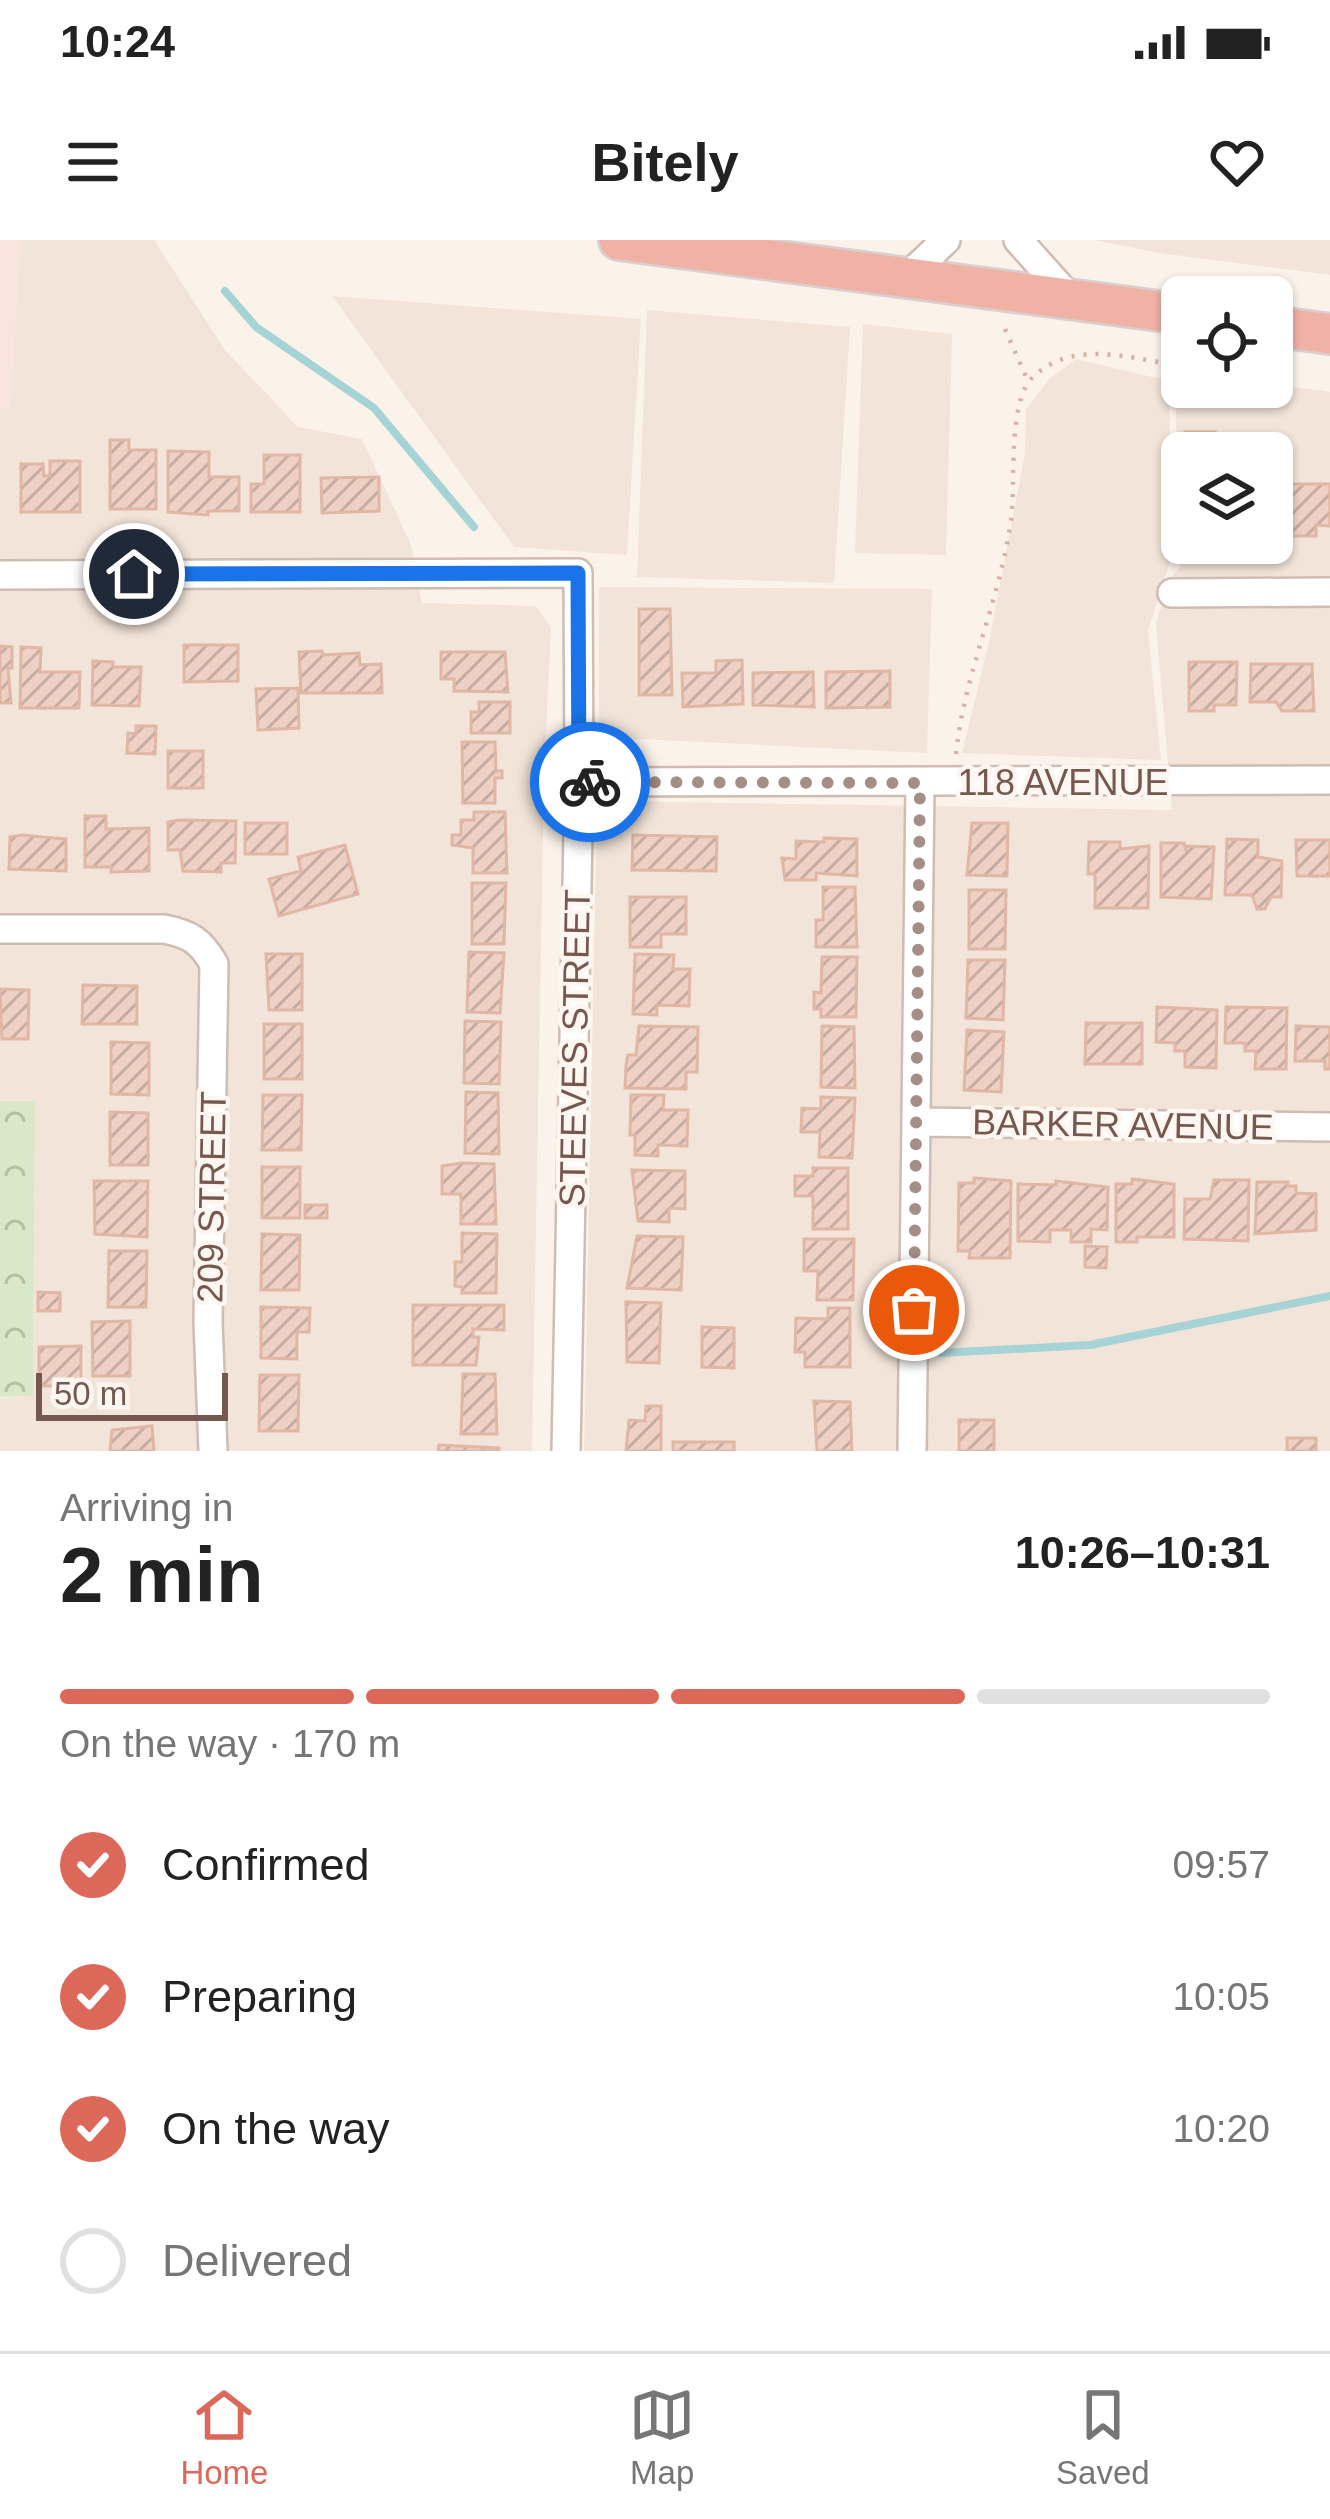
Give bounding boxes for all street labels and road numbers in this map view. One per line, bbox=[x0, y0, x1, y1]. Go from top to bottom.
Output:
street label: 118 AVENUE bbox=[958, 762, 1168, 803]
street label: STEEVES STREET bbox=[551, 889, 598, 1207]
street label: 209 STREET bbox=[189, 1091, 234, 1303]
street label: BARKER AVENUE bbox=[972, 1101, 1274, 1148]

